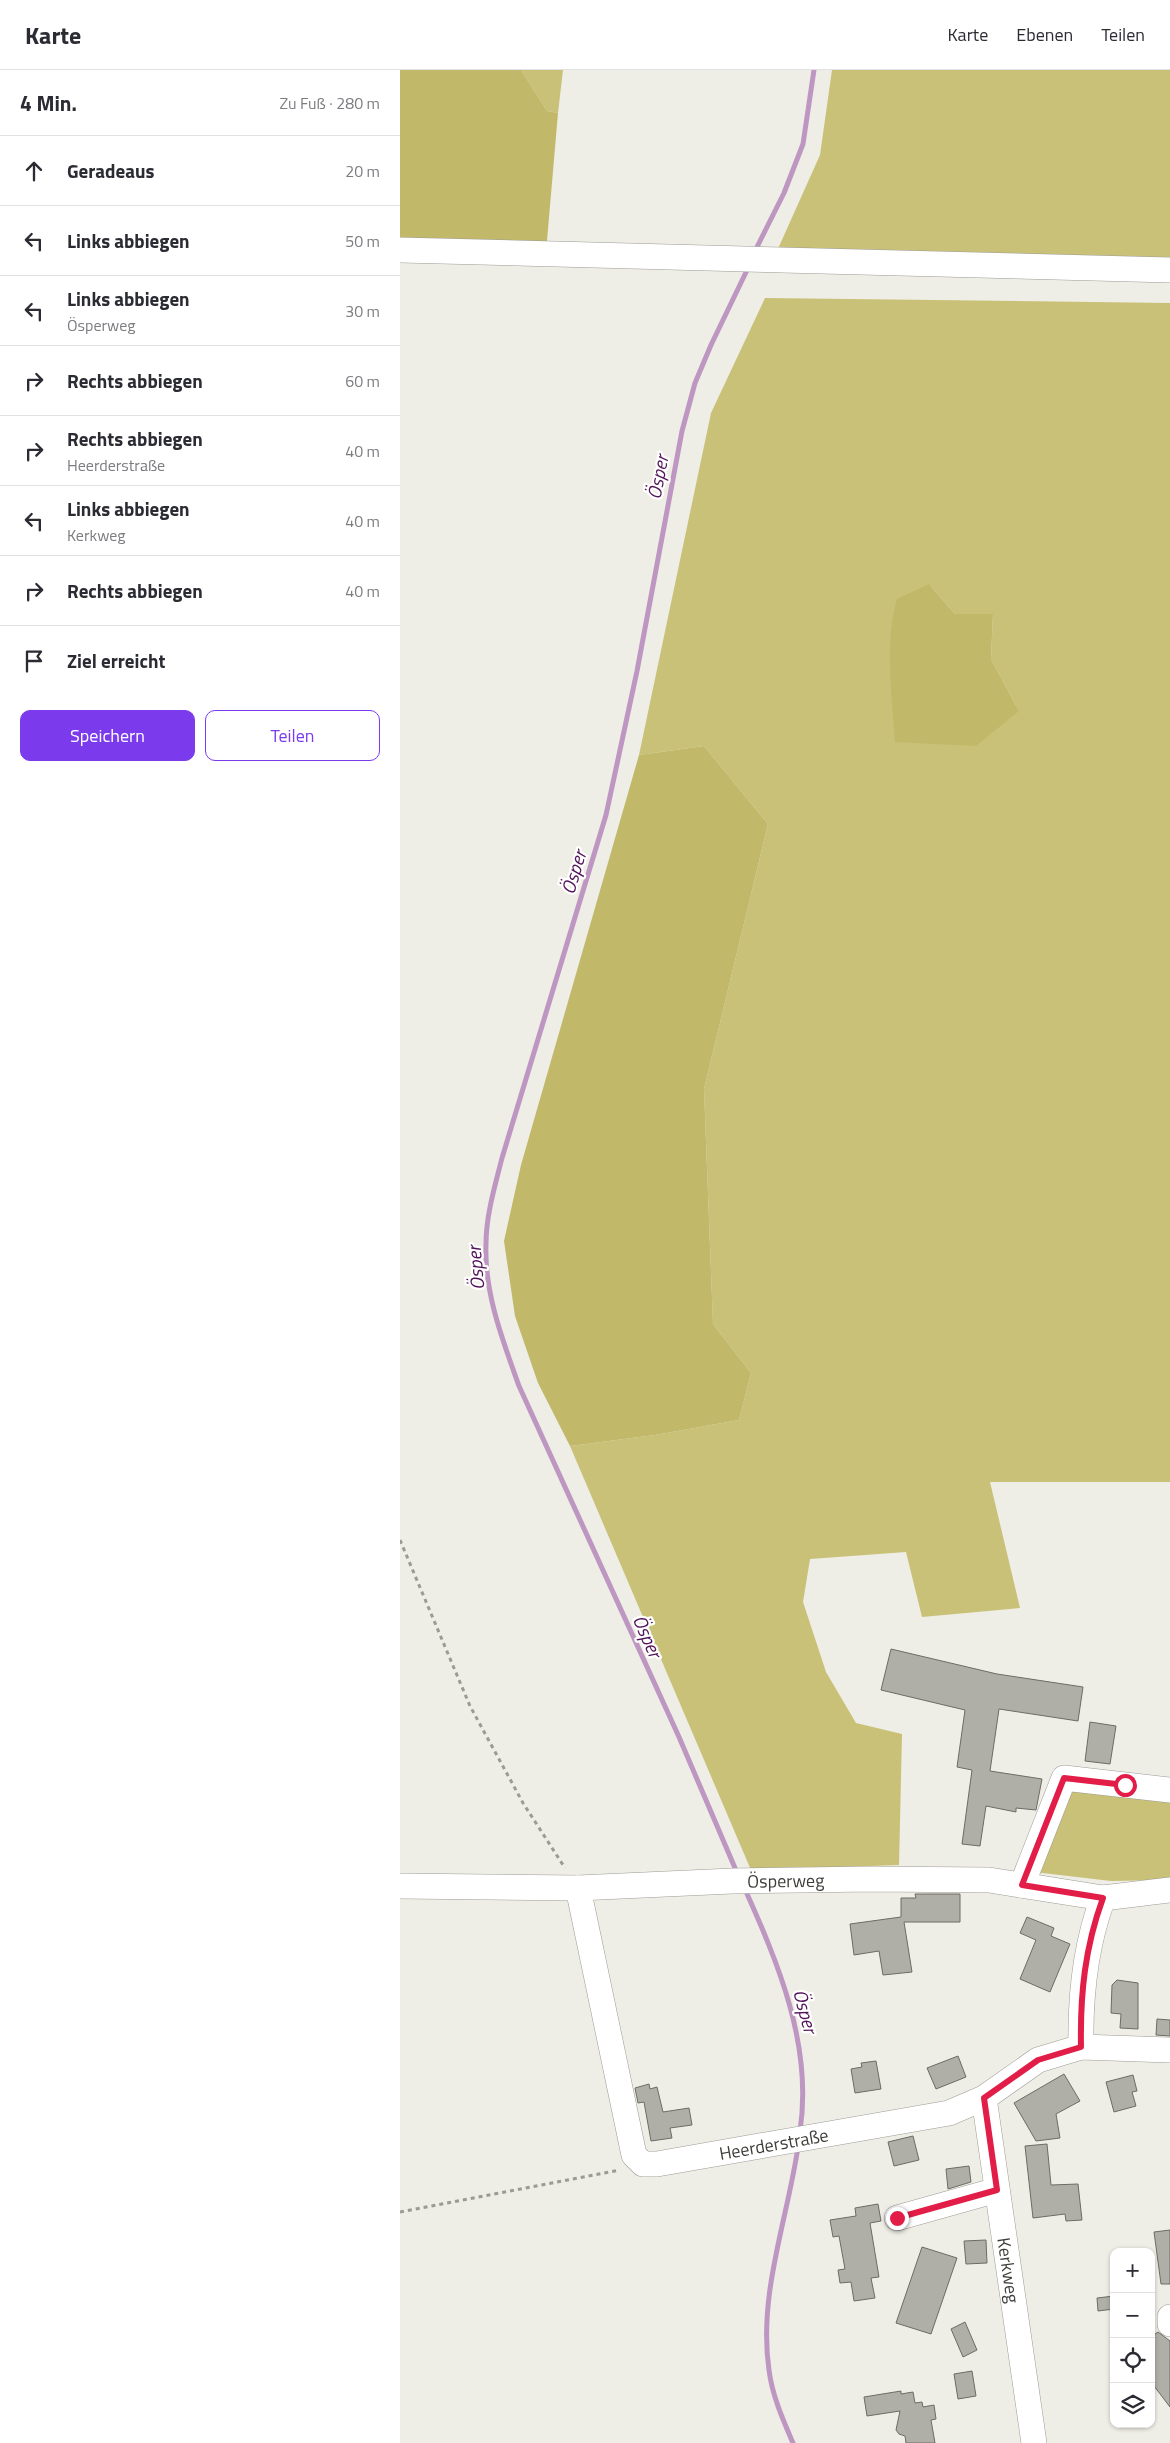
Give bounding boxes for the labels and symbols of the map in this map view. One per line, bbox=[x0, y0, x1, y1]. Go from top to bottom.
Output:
water label: Ösper bbox=[639, 451, 676, 502]
water label: Ösper bbox=[553, 845, 594, 897]
water label: Ösper bbox=[458, 1243, 491, 1291]
water label: Ösper bbox=[626, 1610, 671, 1664]
route start bbox=[1114, 1774, 1137, 1797]
street label: Ösperweg bbox=[747, 1866, 825, 1894]
water label: Ösper bbox=[786, 1986, 826, 2038]
street label: Heerderstraße bbox=[717, 2121, 830, 2166]
route end bbox=[886, 2207, 909, 2230]
street label: Kerkweg bbox=[991, 2236, 1027, 2305]

